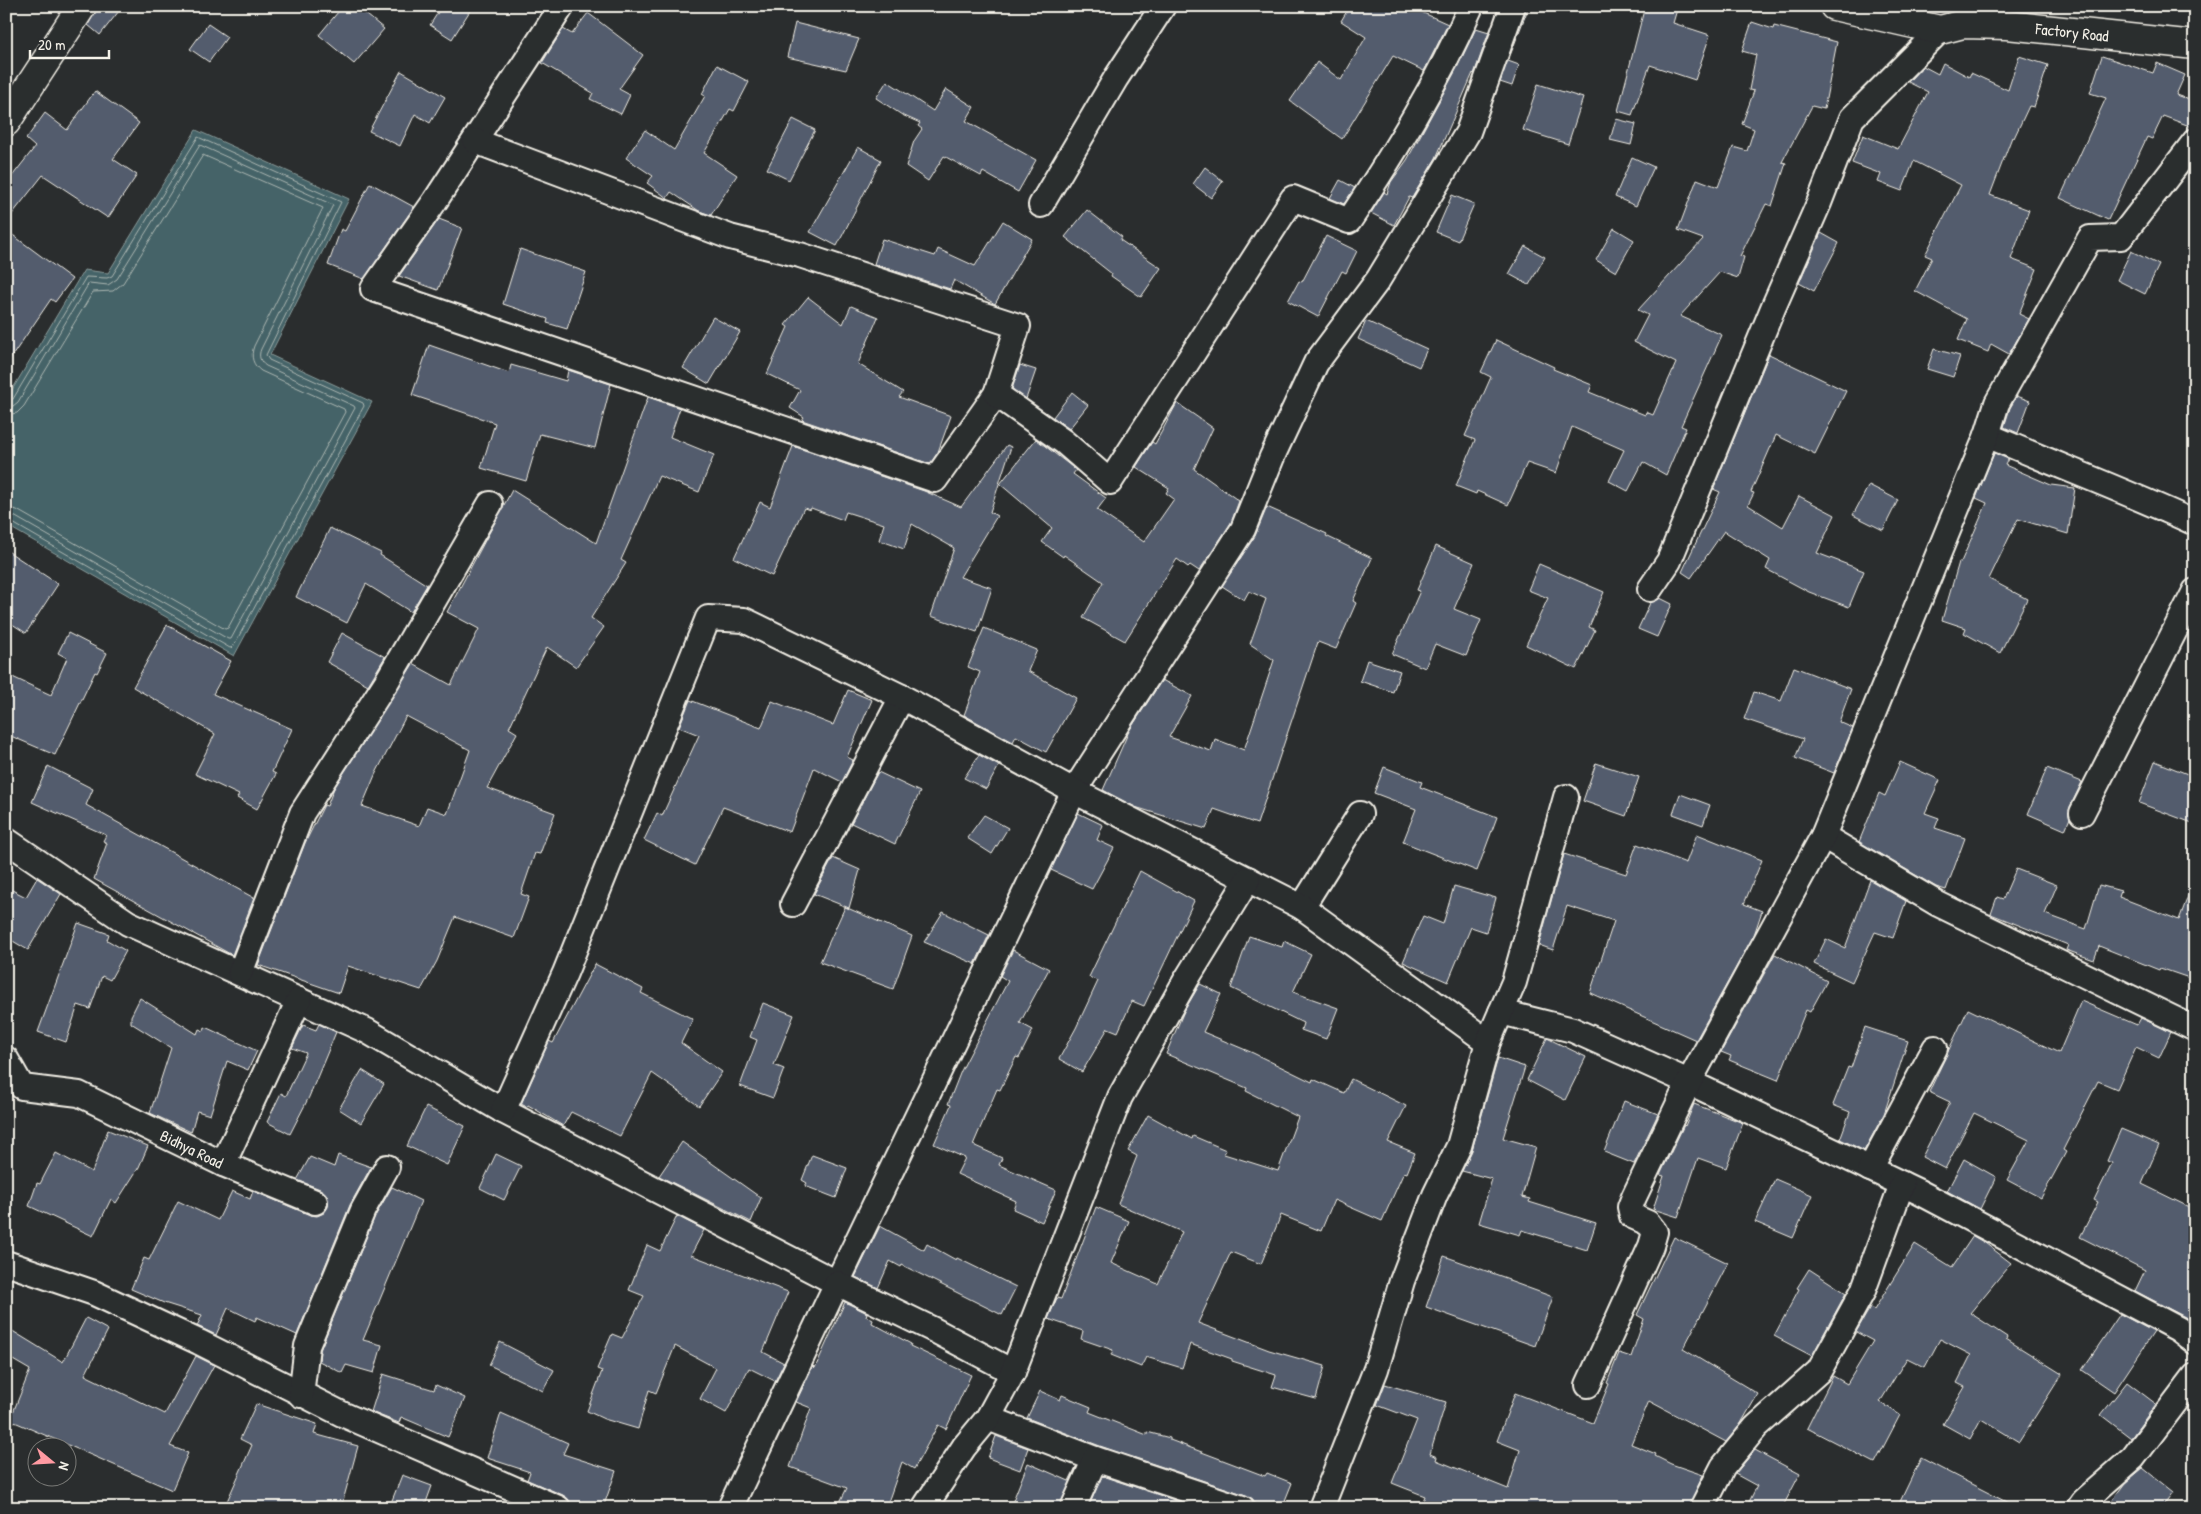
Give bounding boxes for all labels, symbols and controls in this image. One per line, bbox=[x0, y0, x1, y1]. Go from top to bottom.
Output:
street label: Factory Road bbox=[2034, 17, 2110, 47]
scale bar bbox=[30, 28, 109, 60]
text: 20 m bbox=[38, 34, 65, 55]
street label: Bidhya Road bbox=[156, 1124, 227, 1173]
north arrow bbox=[28, 1436, 78, 1486]
text: N bbox=[54, 1460, 75, 1473]

